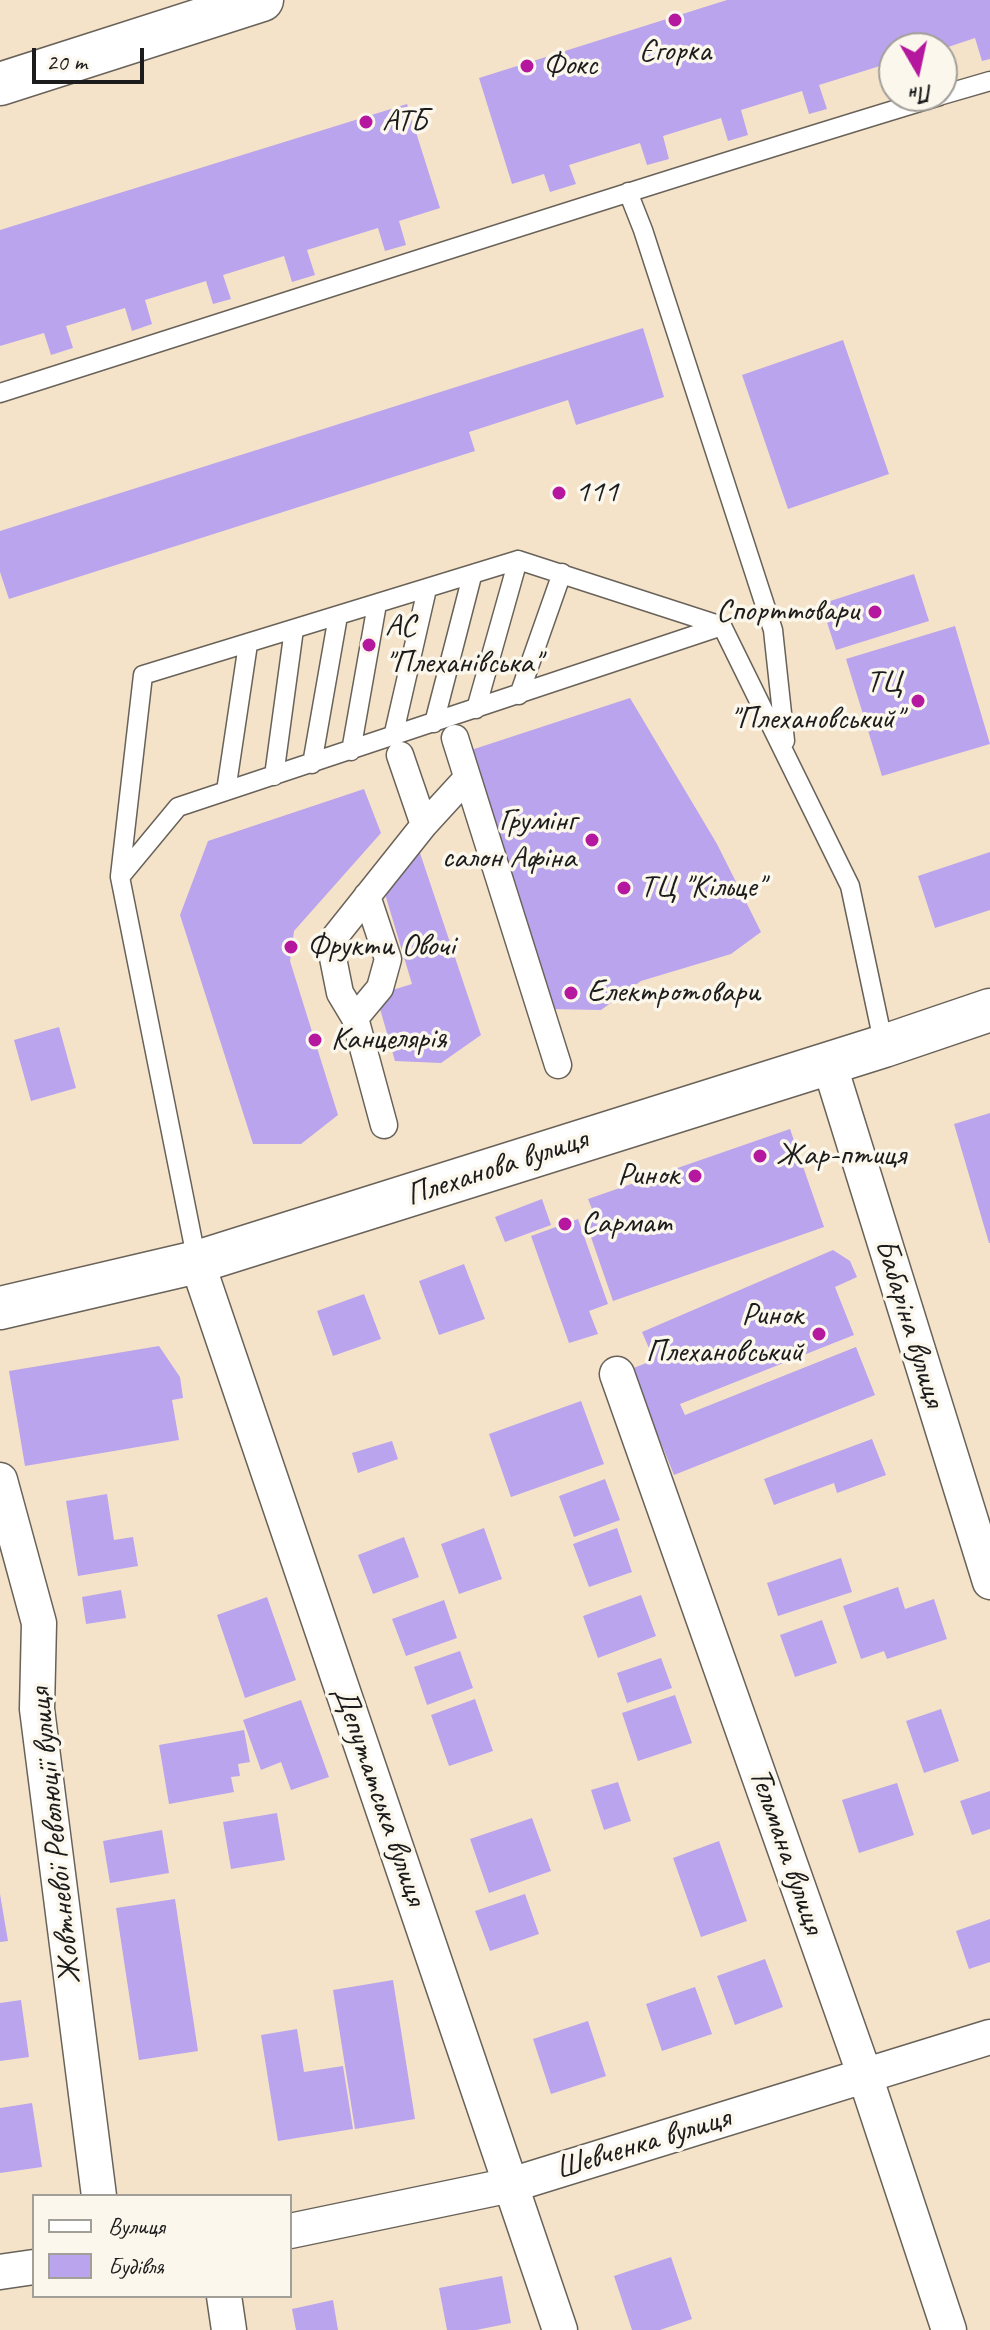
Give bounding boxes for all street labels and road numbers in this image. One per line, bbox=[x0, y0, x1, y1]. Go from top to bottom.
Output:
street label: Плеханова вулиця bbox=[401, 1121, 593, 1215]
street label: Бабаріна вулиця bbox=[865, 1234, 953, 1412]
street label: Депутатська вулиця bbox=[324, 1682, 434, 1910]
street label: Жовтневої Революції вулиця bbox=[21, 1686, 91, 1986]
street label: Тельмана вулиця bbox=[740, 1763, 832, 1939]
street label: Шевченка вулиця bbox=[551, 2099, 735, 2189]

